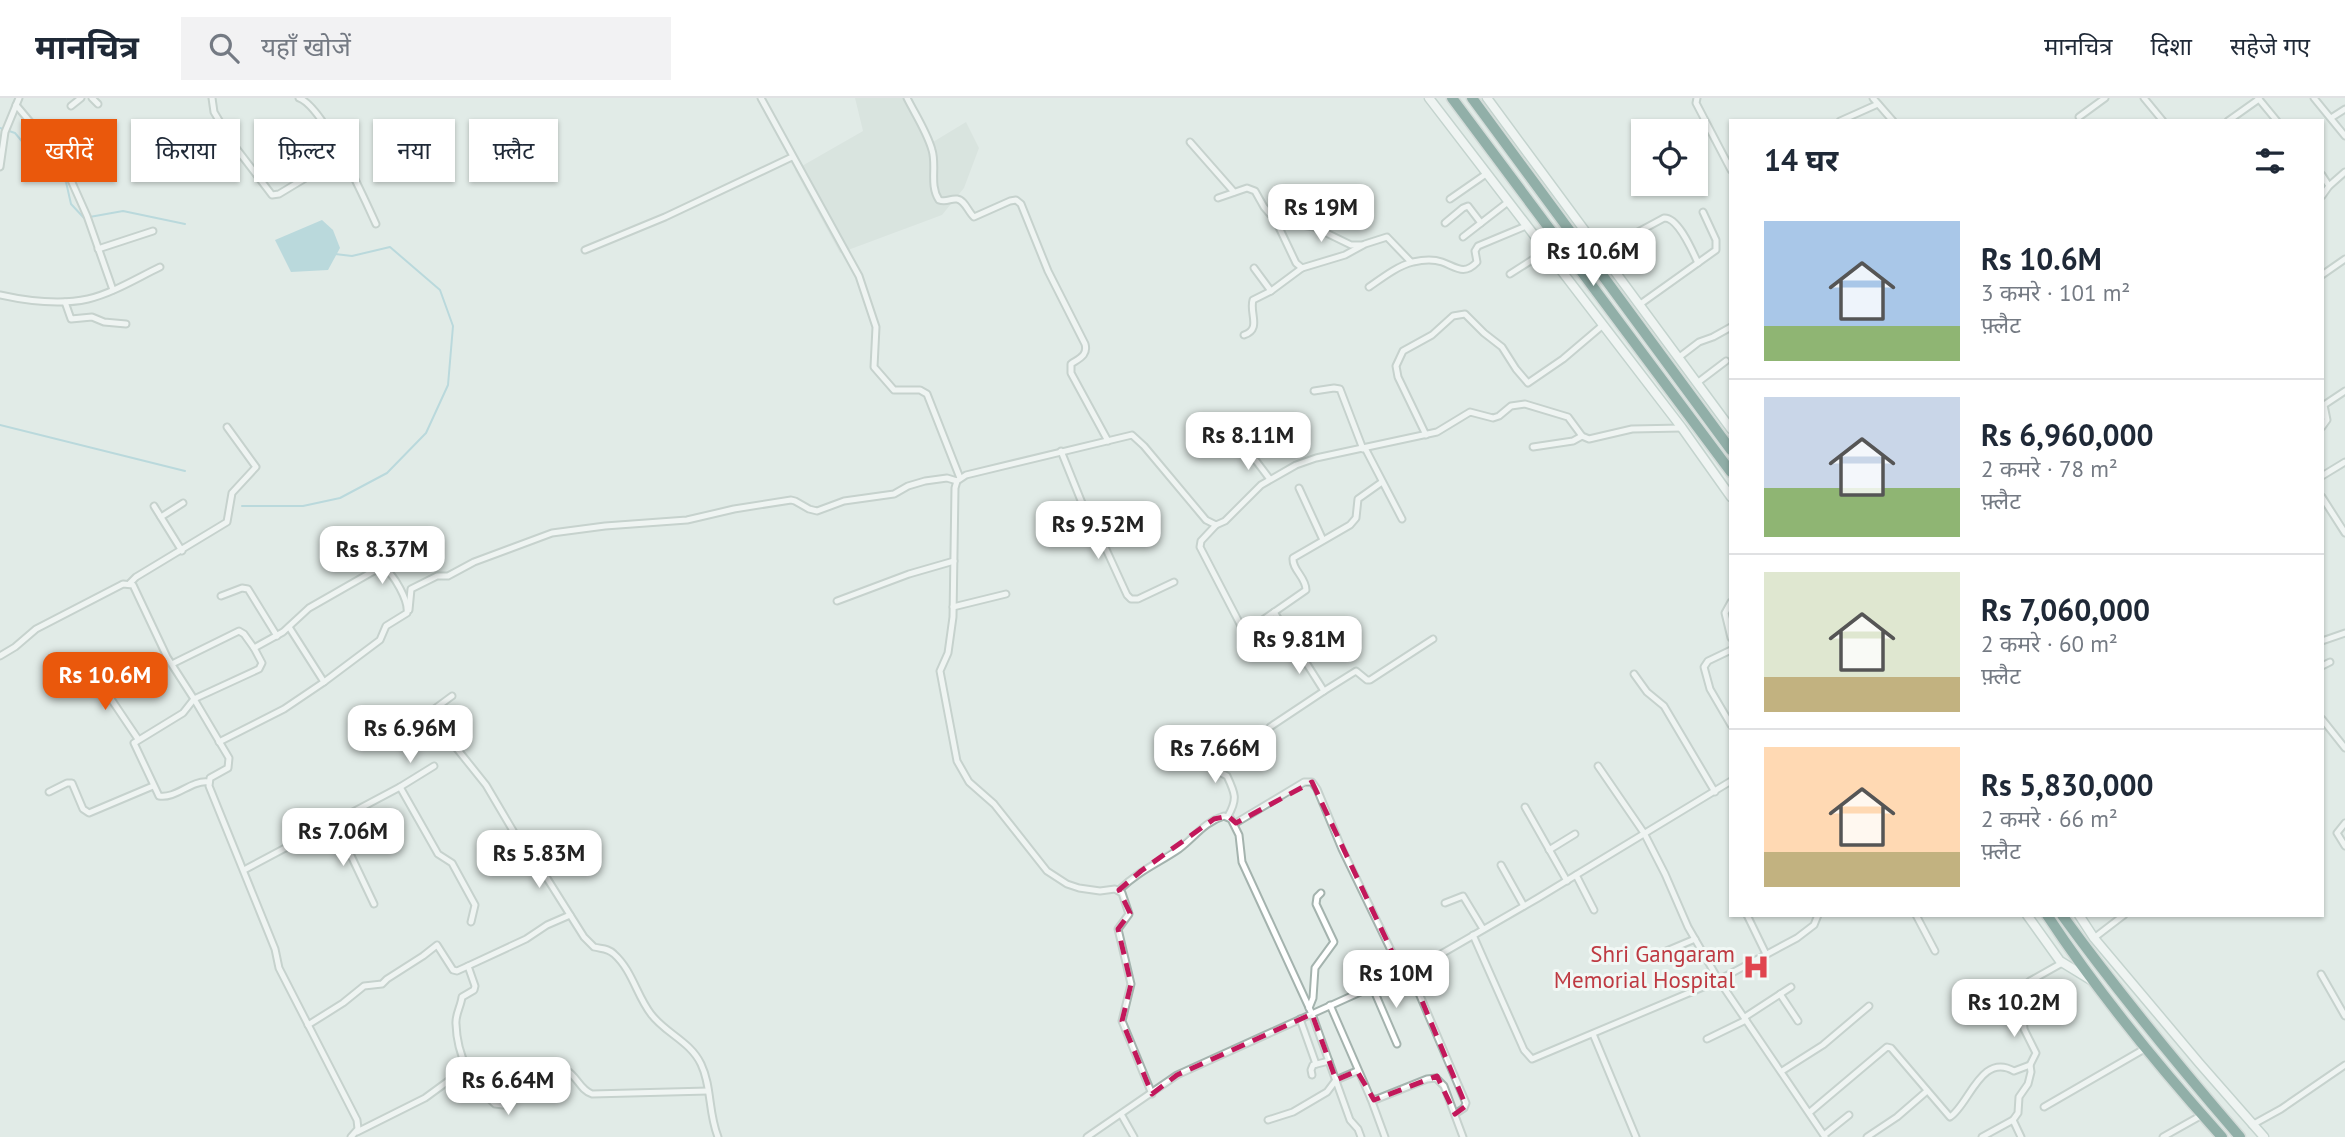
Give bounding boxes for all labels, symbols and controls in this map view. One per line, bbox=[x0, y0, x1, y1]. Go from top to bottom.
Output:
search box bbox=[181, 17, 671, 80]
text: मानचित्र bbox=[35, 25, 139, 68]
icon: search bbox=[205, 29, 243, 67]
text: यहाँ खोजें bbox=[261, 30, 351, 63]
text: मानचित्र bbox=[2044, 31, 2113, 62]
text: दिशा bbox=[2151, 31, 2192, 62]
text: सहेजे गए bbox=[2230, 31, 2310, 62]
chip: खरीदें bbox=[21, 119, 117, 182]
chip: किराया bbox=[131, 119, 240, 182]
chip: फ़िल्टर bbox=[254, 119, 359, 182]
chip: नया bbox=[373, 119, 455, 182]
chip: फ़्लैट bbox=[469, 119, 558, 182]
map controls bbox=[1631, 119, 1708, 196]
button: locate bbox=[1631, 119, 1708, 196]
text: 14 घर bbox=[1764, 140, 1838, 179]
icon: filters bbox=[2251, 142, 2289, 180]
pin: Rs 19M bbox=[1264, 184, 1378, 244]
text: Rs 19M bbox=[1284, 192, 1358, 221]
pin: Rs 10.6M bbox=[1521, 228, 1665, 288]
text: Rs 10.6M bbox=[1547, 236, 1639, 265]
text: Rs 10.6M bbox=[1981, 239, 2102, 278]
icon: home bbox=[1820, 249, 1904, 333]
text: 3 कमरे · 101 m² bbox=[1981, 278, 2130, 307]
text: फ़्लैट bbox=[1981, 310, 2021, 339]
pin: Rs 8.11M bbox=[1176, 412, 1320, 472]
text: Rs 6,960,000 bbox=[1981, 415, 2154, 454]
text: Rs 8.11M bbox=[1202, 420, 1294, 449]
icon: home bbox=[1820, 425, 1904, 509]
text: 2 कमरे · 78 m² bbox=[1981, 454, 2118, 483]
text: फ़्लैट bbox=[1981, 486, 2021, 515]
pin: Rs 9.52M bbox=[1026, 502, 1170, 561]
text: Rs 9.52M bbox=[1052, 509, 1144, 538]
pin: Rs 8.37M bbox=[310, 526, 454, 586]
text: Rs 8.37M bbox=[336, 534, 428, 563]
text: Rs 7,060,000 bbox=[1981, 590, 2150, 629]
icon: home bbox=[1820, 600, 1904, 684]
pin: Rs 9.81M bbox=[1227, 616, 1371, 676]
text: Rs 9.81M bbox=[1253, 624, 1345, 653]
text: 2 कमरे · 60 m² bbox=[1981, 629, 2118, 658]
pin: Rs 10.6M bbox=[33, 652, 177, 712]
text: Rs 10.6M bbox=[59, 660, 151, 689]
text: फ़्लैट bbox=[1981, 661, 2021, 690]
pin: Rs 6.96M bbox=[338, 706, 482, 765]
text: Rs 6.96M bbox=[364, 713, 456, 742]
pin: Rs 7.66M bbox=[1143, 726, 1287, 785]
text: Rs 7.66M bbox=[1170, 733, 1260, 762]
text: Rs 5,830,000 bbox=[1981, 765, 2154, 804]
icon: home bbox=[1820, 775, 1904, 859]
text: 2 कमरे · 66 m² bbox=[1981, 804, 2118, 833]
pin: Rs 7.06M bbox=[271, 808, 415, 868]
text: Rs 7.06M bbox=[298, 816, 388, 845]
pin: Rs 5.83M bbox=[467, 830, 611, 890]
text: फ़्लैट bbox=[1981, 836, 2021, 865]
text: Rs 5.83M bbox=[493, 838, 585, 867]
place label: Shri Gangaram Memorial Hospital bbox=[1554, 939, 1735, 994]
pin: Rs 10M bbox=[1339, 950, 1453, 1010]
hospital icon: Shri Gangaram Memorial Hospital bbox=[1741, 952, 1771, 982]
text: Rs 10M bbox=[1359, 958, 1433, 987]
pin: Rs 10.2M bbox=[1942, 979, 2086, 1039]
text: Rs 10.2M bbox=[1968, 987, 2060, 1016]
pin: Rs 6.64M bbox=[436, 1058, 580, 1117]
text: Rs 6.64M bbox=[462, 1065, 554, 1094]

